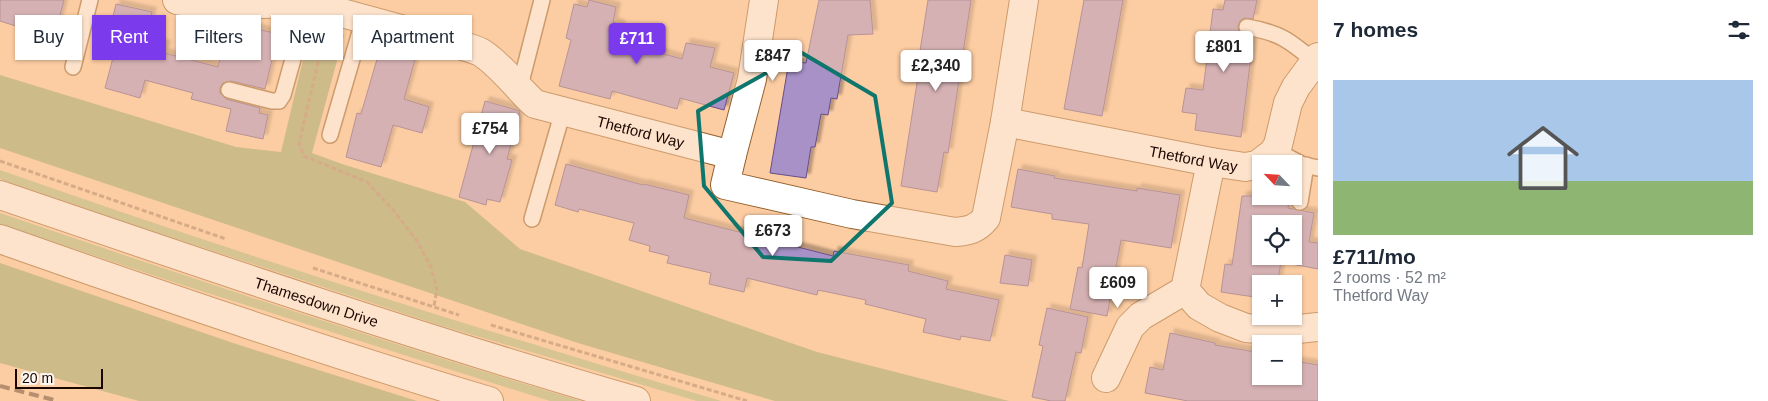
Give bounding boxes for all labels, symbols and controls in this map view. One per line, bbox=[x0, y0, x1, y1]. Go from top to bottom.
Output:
chip: Buy bbox=[15, 15, 82, 60]
chip: Rent bbox=[92, 15, 166, 60]
chip: Filters bbox=[176, 15, 261, 60]
chip: New bbox=[271, 15, 343, 60]
chip: Apartment bbox=[353, 15, 472, 60]
icon: filters bbox=[1725, 16, 1753, 44]
text: 7 homes bbox=[1333, 18, 1418, 41]
pin: £711 bbox=[607, 22, 667, 65]
text: £711 bbox=[620, 30, 654, 47]
pin: £801 bbox=[1194, 30, 1254, 73]
text: £801 bbox=[1206, 38, 1242, 55]
pin: £847 bbox=[743, 39, 803, 82]
text: £847 bbox=[755, 47, 791, 64]
pin: £2,340 bbox=[895, 49, 977, 92]
text: £2,340 bbox=[912, 57, 960, 74]
pin: £754 bbox=[460, 112, 520, 155]
street label: Thetford Way bbox=[595, 112, 687, 151]
icon: home bbox=[1498, 113, 1588, 203]
text: £754 bbox=[472, 120, 508, 137]
street label: Thetford Way bbox=[1148, 142, 1239, 174]
north arrow bbox=[1252, 155, 1302, 205]
map controls bbox=[1252, 155, 1302, 385]
pin: £673 bbox=[743, 214, 803, 257]
button: locate bbox=[1252, 215, 1302, 265]
text: £673 bbox=[755, 222, 791, 239]
text: £711/mo bbox=[1333, 245, 1416, 268]
pin: £609 bbox=[1088, 266, 1148, 309]
text: 2 rooms · 52 m² bbox=[1333, 269, 1446, 286]
street label: Thamesdown Drive bbox=[252, 273, 381, 330]
text: £609 bbox=[1100, 274, 1136, 291]
button: + bbox=[1252, 275, 1302, 325]
text: Thetford Way bbox=[1333, 287, 1428, 304]
button: − bbox=[1252, 335, 1302, 385]
scale bar bbox=[15, 366, 102, 389]
text: 20 m bbox=[22, 370, 53, 386]

